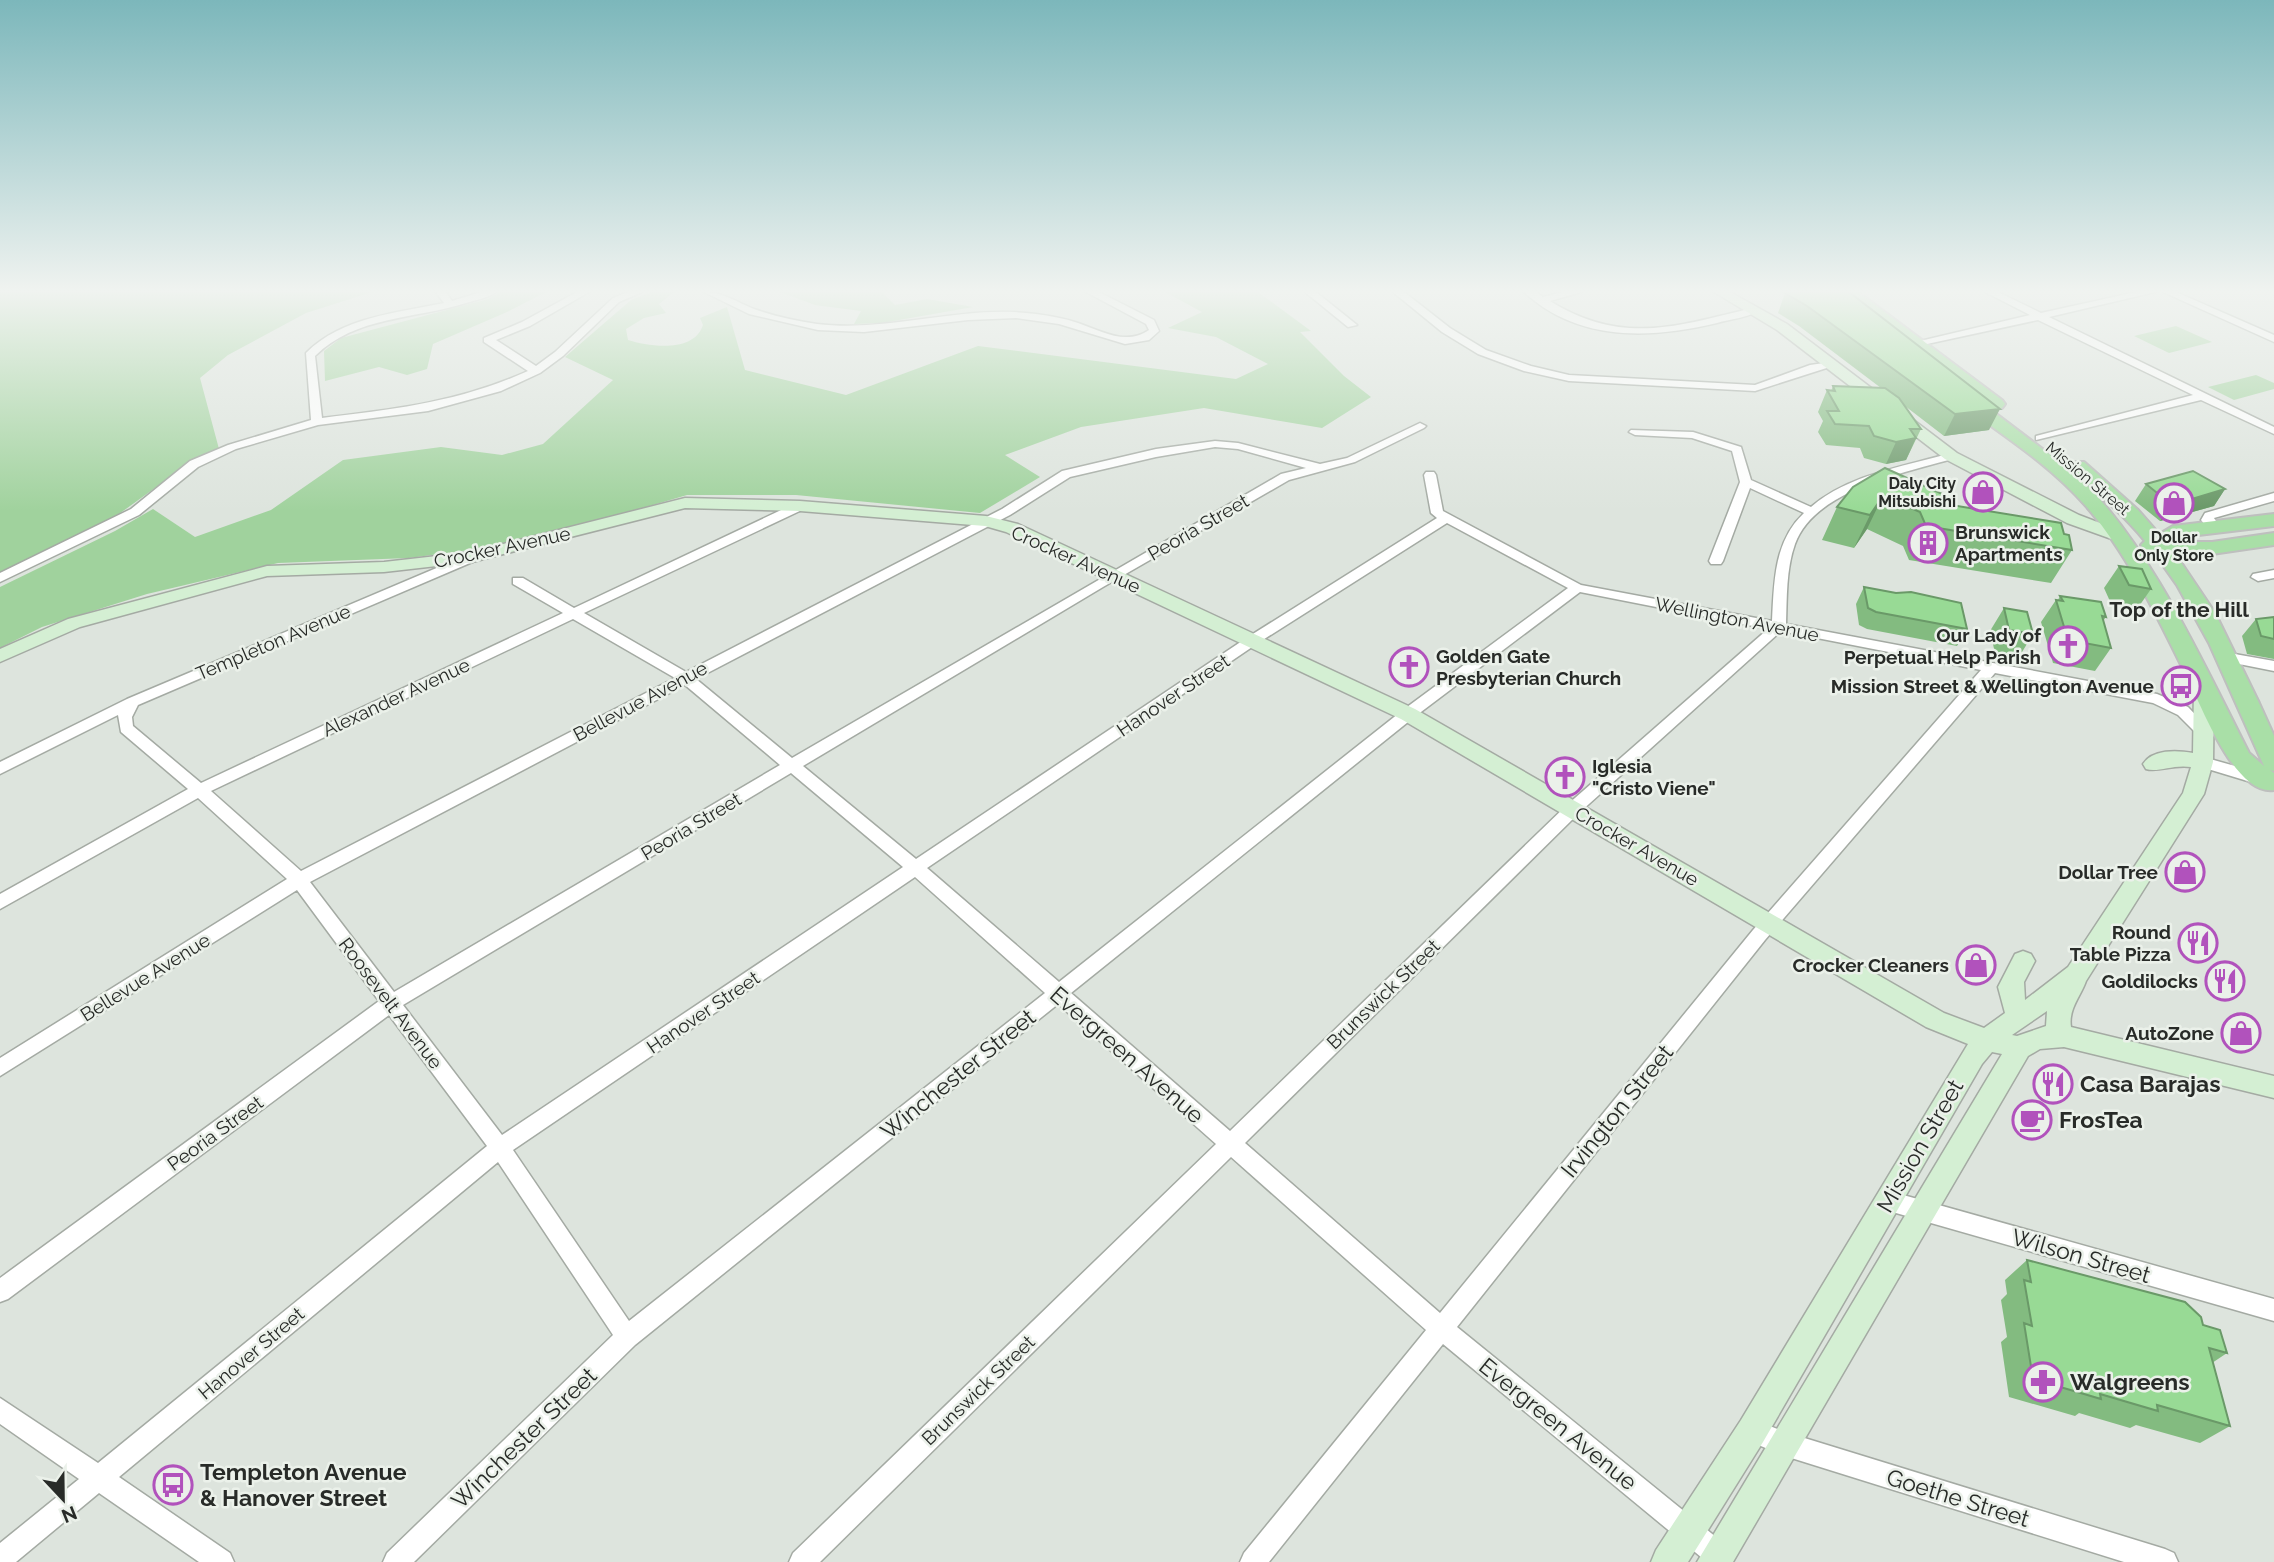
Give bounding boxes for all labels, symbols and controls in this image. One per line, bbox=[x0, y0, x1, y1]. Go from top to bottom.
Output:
street label: Mission Street bbox=[2042, 438, 2134, 519]
shop icon: Daly City Mitsubishi bbox=[1962, 471, 2004, 513]
place label: Daly City Mitsubishi bbox=[1878, 474, 1956, 511]
shop icon: Dollar Only Store bbox=[2153, 482, 2195, 524]
street label: Peoria Street bbox=[1144, 489, 1253, 565]
street label: Crocker Avenue bbox=[1008, 521, 1144, 597]
place label: Brunswick Apartments bbox=[1955, 521, 2063, 565]
street label: Crocker Avenue bbox=[432, 522, 572, 572]
building icon: Brunswick Apartments bbox=[1907, 522, 1949, 564]
place label: Dollar Only Store bbox=[2134, 528, 2214, 565]
street label: Wellington Avenue bbox=[1653, 592, 1821, 646]
district label: Top of the Hill bbox=[2109, 597, 2249, 622]
street label: Templeton Avenue bbox=[193, 600, 353, 684]
place label: Our Lady of Perpetual Help Parish bbox=[1844, 624, 2042, 668]
church icon: Our Lady of Perpetual Help Parish bbox=[2047, 625, 2089, 667]
place label: Golden Gate Presbyterian Church bbox=[1436, 645, 1621, 689]
church icon: Golden Gate Presbyterian Church bbox=[1388, 646, 1430, 688]
street label: Hanover Street bbox=[1113, 649, 1234, 741]
street label: Alexander Avenue bbox=[319, 653, 473, 741]
street label: Bellevue Avenue bbox=[569, 656, 711, 746]
bus stop icon: Mission Street & Wellington Avenue bbox=[2160, 665, 2202, 707]
place label: Mission Street & Wellington Avenue bbox=[1831, 675, 2154, 697]
place label: Iglesia "Cristo Viene" bbox=[1592, 755, 1716, 799]
church icon: Iglesia "Cristo Viene" bbox=[1544, 756, 1586, 798]
street label: Peoria Street bbox=[637, 787, 746, 864]
street label: Crocker Avenue bbox=[1571, 802, 1703, 890]
shop icon: Dollar Tree bbox=[2164, 851, 2206, 893]
place label: Dollar Tree bbox=[2058, 861, 2158, 883]
place label: Round Table Pizza bbox=[2070, 921, 2171, 965]
restaurant icon: Round Table Pizza bbox=[2177, 922, 2219, 964]
street label: Bellevue Avenue bbox=[76, 928, 214, 1026]
street label: Roosevelt Avenue bbox=[335, 933, 447, 1073]
street label: Brunswick Street bbox=[1322, 934, 1444, 1053]
shop icon: Crocker Cleaners bbox=[1955, 944, 1997, 986]
place label: Crocker Cleaners bbox=[1793, 954, 1949, 976]
restaurant icon: Goldilocks bbox=[2204, 960, 2246, 1002]
street label: Hanover Street bbox=[643, 966, 764, 1058]
place label: Goldilocks bbox=[2101, 970, 2198, 992]
street label: Evergreen Avenue bbox=[1045, 981, 1210, 1129]
street label: Winchester Street bbox=[875, 1003, 1041, 1144]
shop icon: AutoZone bbox=[2220, 1012, 2262, 1054]
place label: AutoZone bbox=[2125, 1022, 2214, 1044]
street label: Irvington Street bbox=[1555, 1039, 1679, 1182]
restaurant icon: Casa Barajas bbox=[2032, 1063, 2074, 1105]
place label: Casa Barajas bbox=[2080, 1070, 2221, 1097]
street label: Mission Street bbox=[1871, 1074, 1969, 1217]
street label: Peoria Street bbox=[163, 1091, 268, 1175]
cafe icon: FrosTea bbox=[2011, 1099, 2053, 1141]
place label: FrosTea bbox=[2059, 1106, 2143, 1133]
street label: Wilson Street bbox=[2009, 1223, 2154, 1288]
street label: Hanover Street bbox=[194, 1302, 309, 1404]
street label: Brunswick Street bbox=[917, 1330, 1039, 1449]
street label: Evergreen Avenue bbox=[1474, 1352, 1643, 1495]
street label: Winchester Street bbox=[445, 1361, 602, 1514]
pharmacy icon: Walgreens bbox=[2022, 1361, 2064, 1403]
place label: Walgreens bbox=[2070, 1368, 2190, 1395]
place label: Templeton Avenue & Hanover Street bbox=[200, 1458, 407, 1511]
street label: Goethe Street bbox=[1884, 1463, 2033, 1532]
north arrow bbox=[28, 1464, 98, 1534]
bus stop icon: Templeton Avenue & Hanover Street bbox=[152, 1464, 194, 1506]
text: N bbox=[59, 1502, 80, 1528]

